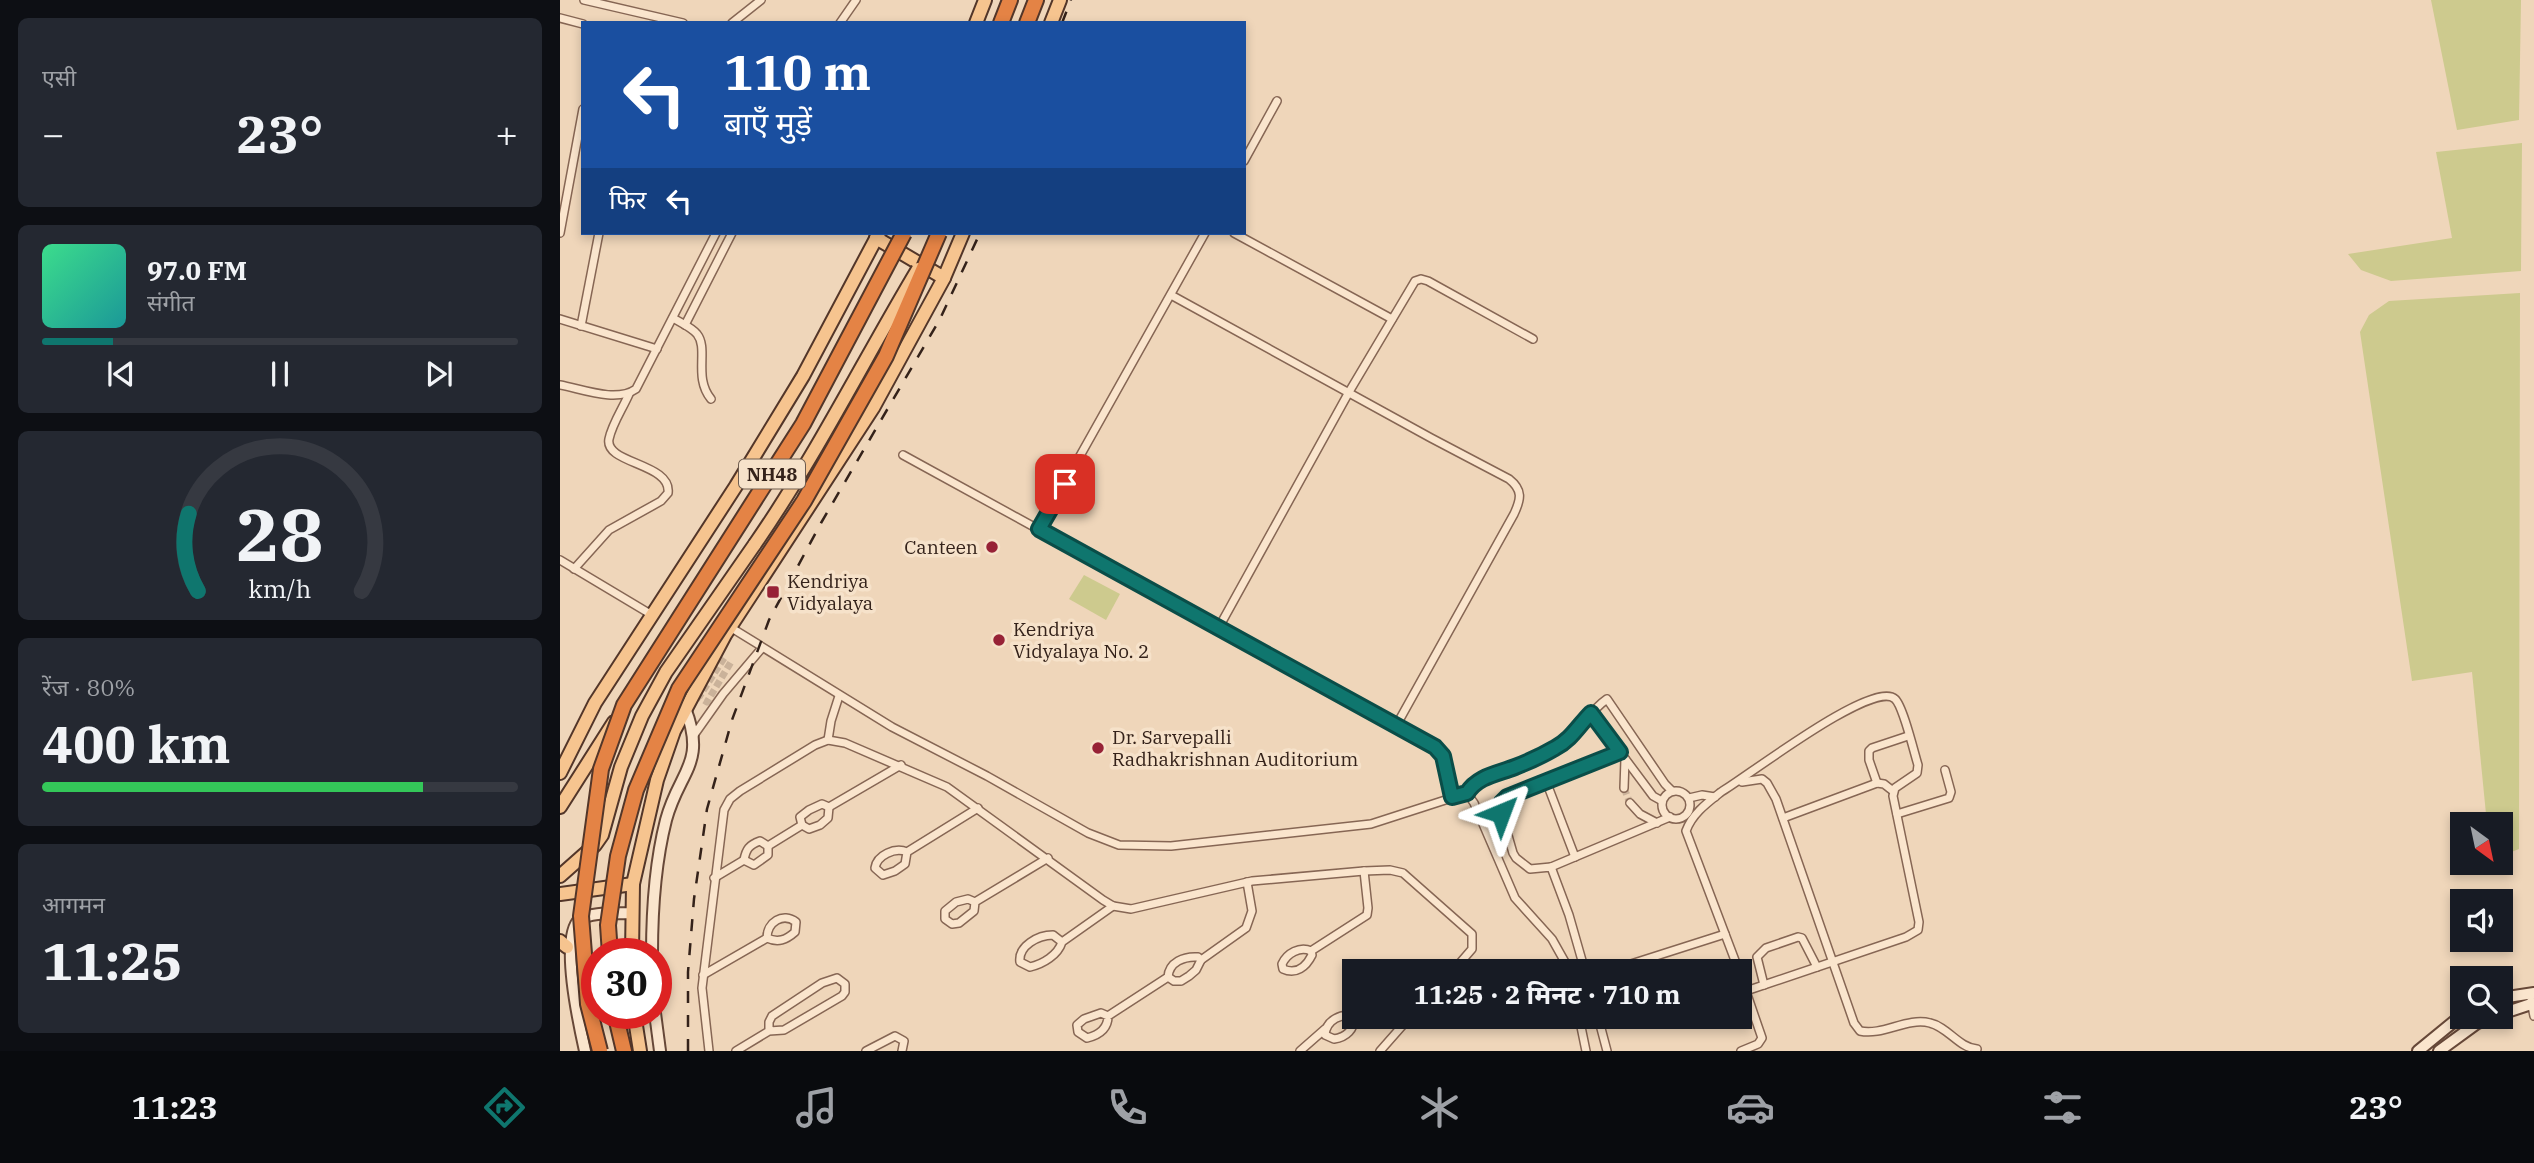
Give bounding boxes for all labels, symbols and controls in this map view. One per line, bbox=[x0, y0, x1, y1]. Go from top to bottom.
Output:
text: 110 m bbox=[724, 40, 871, 103]
icon: left bbox=[609, 49, 700, 140]
text: एसी bbox=[42, 62, 76, 92]
text: 23° bbox=[237, 100, 323, 167]
text: बाएँ मुड़ें bbox=[724, 102, 812, 144]
text: − bbox=[42, 109, 65, 158]
text: + bbox=[495, 109, 518, 158]
text: फिर bbox=[609, 182, 646, 216]
icon: left bbox=[660, 182, 698, 220]
text: 97.0 FM bbox=[147, 253, 247, 287]
text: संगीत bbox=[147, 287, 195, 317]
icon: previous bbox=[102, 355, 140, 393]
icon: pause bbox=[261, 355, 299, 393]
icon: next bbox=[420, 355, 458, 393]
pin bbox=[1035, 454, 1095, 514]
road number: NH48 bbox=[739, 460, 805, 488]
icon: arrive bbox=[1046, 465, 1084, 503]
text: 28 bbox=[236, 487, 324, 582]
place label: Canteen bbox=[904, 535, 978, 559]
marker: Canteen bbox=[984, 539, 1000, 555]
place label: Kendriya Vidyalaya bbox=[787, 569, 873, 615]
text: km/h bbox=[248, 572, 312, 605]
marker: Kendriya Vidyalaya bbox=[765, 584, 781, 600]
place label: Kendriya Vidyalaya No. 2 bbox=[1013, 617, 1149, 663]
marker: Kendriya Vidyalaya No. 2 bbox=[991, 632, 1007, 648]
text: रेंज · 80% bbox=[42, 672, 135, 702]
text: 400 km bbox=[42, 710, 231, 777]
place label: Dr. Sarvepalli Radhakrishnan Auditorium bbox=[1112, 725, 1358, 771]
marker: Dr. Sarvepalli Radhakrishnan Auditorium bbox=[1090, 740, 1106, 756]
position arrow bbox=[1464, 776, 1538, 850]
north arrow bbox=[2450, 812, 2513, 875]
map controls bbox=[2450, 812, 2513, 1029]
text: आगमन bbox=[42, 889, 105, 919]
button: sound bbox=[2450, 889, 2513, 952]
text: 11:25 bbox=[42, 927, 183, 994]
speed limit sign: 30 bbox=[581, 938, 672, 1029]
button: search bbox=[2450, 966, 2513, 1029]
text: 11:25 · 2 मिनट · 710 m bbox=[1413, 977, 1681, 1011]
icon: directions bbox=[480, 1083, 529, 1132]
icon: music bbox=[792, 1083, 841, 1132]
icon: phone bbox=[1103, 1083, 1152, 1132]
icon: climate bbox=[1415, 1083, 1464, 1132]
icon: car bbox=[1726, 1083, 1775, 1132]
icon: filters bbox=[2038, 1083, 2087, 1132]
text: 11:23 bbox=[131, 1086, 218, 1128]
text: 23° bbox=[2349, 1086, 2403, 1128]

